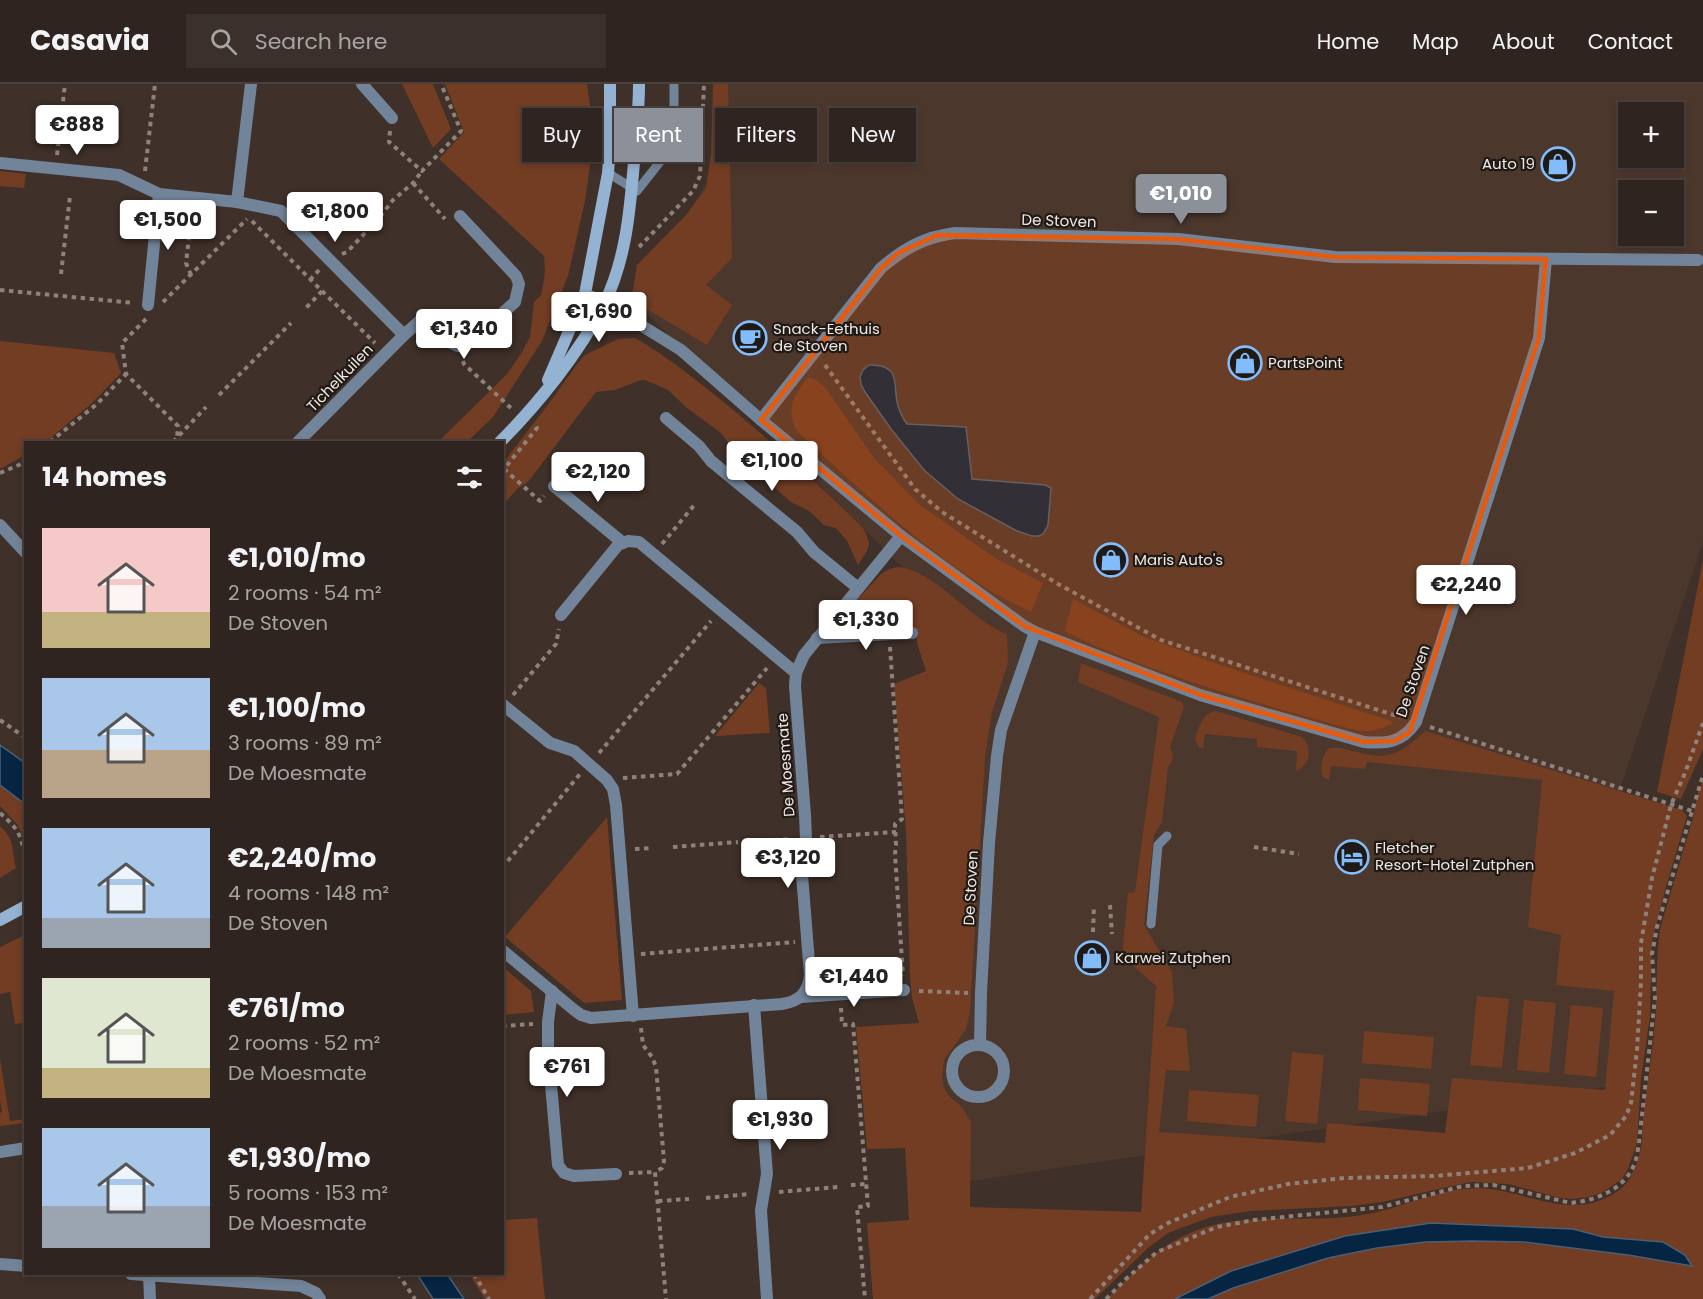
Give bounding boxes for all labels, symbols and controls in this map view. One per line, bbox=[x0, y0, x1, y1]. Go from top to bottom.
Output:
search box bbox=[186, 14, 606, 68]
text: Casavia bbox=[30, 21, 150, 60]
icon: search bbox=[207, 25, 240, 58]
text: Search here bbox=[255, 26, 387, 57]
text: Home bbox=[1317, 27, 1379, 56]
text: Map bbox=[1412, 27, 1459, 56]
text: About bbox=[1492, 27, 1555, 56]
text: Contact bbox=[1588, 27, 1673, 56]
map controls bbox=[1618, 102, 1684, 246]
button: + bbox=[1618, 102, 1684, 168]
pin: €888 bbox=[41, 105, 113, 156]
chip: Buy bbox=[522, 108, 602, 162]
chip: Rent bbox=[614, 108, 703, 162]
chip: Filters bbox=[715, 108, 817, 162]
chip: New bbox=[829, 108, 916, 162]
text: €888 bbox=[50, 110, 104, 138]
shop icon: Auto 19 bbox=[1540, 146, 1576, 182]
place label: Auto 19 bbox=[1482, 153, 1535, 174]
pin: €1,010 bbox=[1132, 174, 1230, 225]
text: €1,010 bbox=[1150, 179, 1212, 207]
button: − bbox=[1618, 180, 1684, 246]
pin: €1,800 bbox=[286, 192, 384, 243]
text: €1,800 bbox=[301, 197, 369, 225]
pin: €1,500 bbox=[119, 200, 217, 251]
text: €1,500 bbox=[134, 205, 202, 233]
street label: De Stoven bbox=[1021, 209, 1097, 232]
pin: €1,690 bbox=[550, 292, 648, 343]
text: €1,690 bbox=[565, 297, 633, 325]
pin: €1,340 bbox=[415, 309, 513, 360]
text: €1,340 bbox=[430, 314, 498, 342]
place label: Snack-Eethuis de Stoven bbox=[773, 318, 880, 356]
cafe icon: Snack-Eethuis de Stoven bbox=[732, 320, 768, 356]
street label: Tichelkuilen bbox=[302, 339, 377, 416]
shop icon: PartsPoint bbox=[1227, 345, 1263, 381]
place label: PartsPoint bbox=[1268, 352, 1343, 373]
pin: €1,100 bbox=[723, 441, 821, 492]
text: €1,100 bbox=[741, 446, 803, 474]
pin: €2,120 bbox=[549, 452, 647, 503]
text: €2,120 bbox=[565, 457, 631, 485]
text: 14 homes bbox=[42, 459, 167, 495]
icon: filters bbox=[453, 461, 486, 494]
text: €1,010/mo bbox=[228, 540, 366, 576]
shop icon: Maris Auto's bbox=[1093, 542, 1129, 578]
place label: Maris Auto's bbox=[1134, 549, 1223, 570]
icon: home bbox=[90, 552, 162, 624]
pin: €2,240 bbox=[1417, 565, 1515, 616]
text: €2,240 bbox=[1430, 570, 1502, 598]
text: 2 rooms · 54 m² bbox=[228, 579, 382, 607]
pin: €1,330 bbox=[817, 600, 915, 651]
text: €1,330 bbox=[833, 605, 899, 633]
text: De Stoven bbox=[228, 609, 328, 637]
street label: De Stoven bbox=[1390, 642, 1435, 720]
text: €1,100/mo bbox=[228, 690, 366, 726]
icon: home bbox=[90, 702, 162, 774]
street label: De Moesmate bbox=[771, 712, 800, 818]
text: 3 rooms · 89 m² bbox=[228, 729, 382, 757]
text: De Moesmate bbox=[228, 759, 367, 787]
place label: Fletcher Resort-Hotel Zutphen bbox=[1375, 837, 1534, 875]
pin: €3,120 bbox=[739, 838, 837, 889]
hotel icon: Fletcher Resort-Hotel Zutphen bbox=[1334, 839, 1370, 875]
text: €2,240/mo bbox=[228, 840, 376, 876]
text: €3,120 bbox=[755, 843, 821, 871]
street label: De Stoven bbox=[958, 850, 983, 926]
icon: home bbox=[90, 852, 162, 924]
text: 4 rooms · 148 m² bbox=[228, 879, 389, 907]
text: De Stoven bbox=[228, 909, 328, 937]
shop icon: Karwei Zutphen bbox=[1074, 940, 1110, 976]
place label: Karwei Zutphen bbox=[1115, 947, 1231, 968]
pin: €1,440 bbox=[805, 957, 903, 1008]
text: €1,440 bbox=[819, 962, 889, 990]
text: €761/mo bbox=[228, 990, 345, 1026]
icon: home bbox=[90, 1002, 162, 1074]
text: 2 rooms · 52 m² bbox=[228, 1029, 380, 1057]
pin: €761 bbox=[531, 1047, 603, 1098]
text: €761 bbox=[544, 1052, 590, 1080]
text: De Moesmate bbox=[228, 1059, 367, 1087]
pin: €1,930 bbox=[731, 1100, 829, 1151]
text: €1,930 bbox=[747, 1105, 813, 1133]
text: €1,930/mo bbox=[228, 1140, 370, 1176]
icon: home bbox=[90, 1152, 162, 1224]
text: 5 rooms · 153 m² bbox=[228, 1179, 388, 1207]
text: De Moesmate bbox=[228, 1209, 367, 1237]

